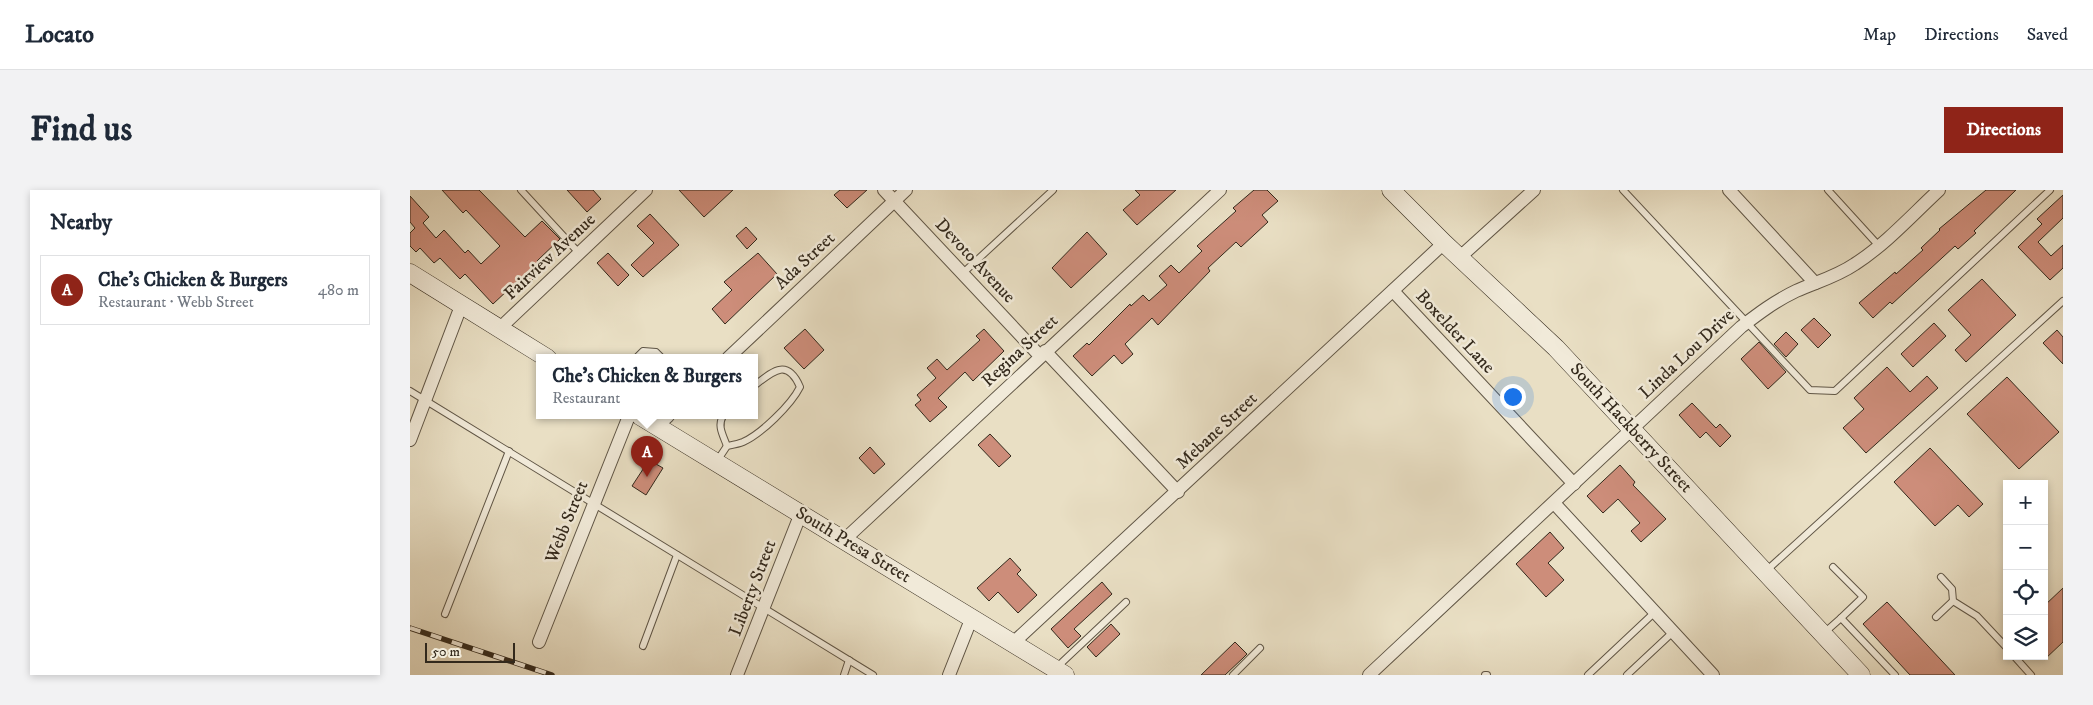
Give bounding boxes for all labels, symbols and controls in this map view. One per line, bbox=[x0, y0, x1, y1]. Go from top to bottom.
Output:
text: Locato bbox=[25, 20, 94, 50]
text: Map bbox=[1863, 24, 1896, 46]
text: Directions bbox=[1924, 24, 1999, 46]
text: Saved bbox=[2027, 24, 2068, 46]
button: Directions bbox=[1944, 107, 2063, 153]
text: Find us bbox=[30, 108, 132, 152]
street label: Fairview Avenue bbox=[500, 209, 600, 305]
text: Nearby bbox=[50, 210, 112, 236]
street label: Devoto Avenue bbox=[930, 214, 1020, 308]
street label: Ada Street bbox=[770, 227, 840, 294]
text: Che's Chicken & Burgers bbox=[98, 269, 288, 292]
text: A bbox=[62, 280, 72, 300]
text: 480 m bbox=[318, 280, 359, 300]
street label: Boxelder Lane bbox=[1411, 286, 1499, 378]
text: Restaurant · Webb Street bbox=[98, 292, 254, 312]
street label: Linda Lou Drive bbox=[1635, 304, 1739, 404]
street label: Regina Street bbox=[977, 310, 1063, 392]
popup bbox=[536, 354, 758, 419]
street label: South Hackberry Street bbox=[1565, 358, 1697, 498]
text: Che's Chicken & Burgers bbox=[552, 365, 742, 388]
your location bbox=[1500, 384, 1526, 410]
text: Restaurant bbox=[552, 388, 620, 408]
street label: Mebane Street bbox=[1172, 388, 1262, 474]
pin: A bbox=[631, 436, 663, 477]
street label: Webb Street bbox=[540, 478, 593, 567]
map controls bbox=[2003, 480, 2048, 660]
button: + bbox=[2003, 480, 2048, 525]
street label: South Presa Street bbox=[791, 502, 915, 588]
button: − bbox=[2003, 525, 2048, 570]
street label: Liberty Street bbox=[725, 537, 781, 639]
button: locate bbox=[2003, 570, 2048, 615]
button: layers bbox=[2003, 615, 2048, 660]
scale bar bbox=[425, 640, 515, 663]
text: 50 m bbox=[432, 643, 460, 661]

